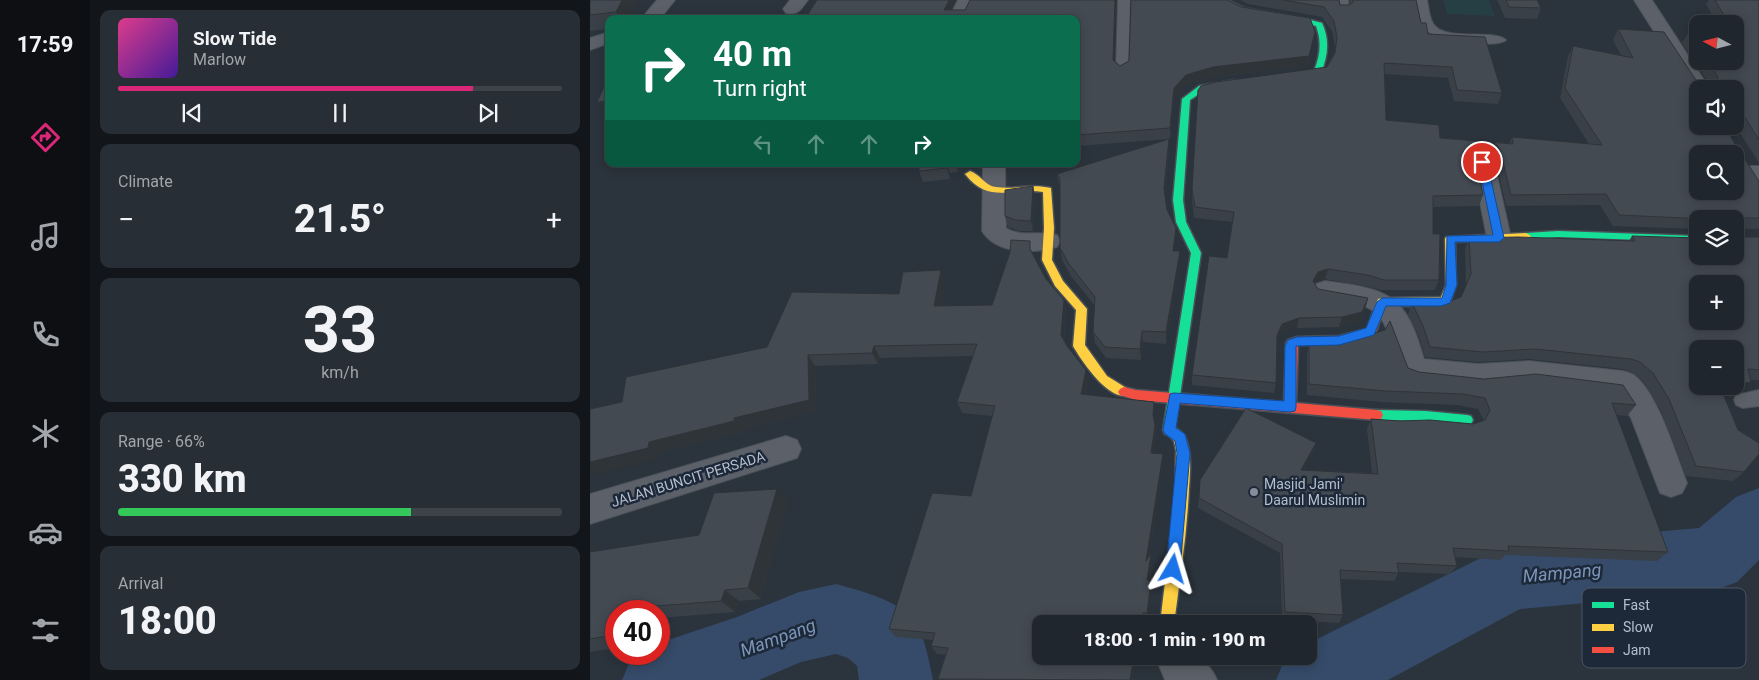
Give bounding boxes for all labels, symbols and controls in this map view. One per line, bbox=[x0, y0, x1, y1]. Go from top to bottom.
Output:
north arrow bbox=[1689, 15, 1744, 70]
map controls bbox=[1689, 15, 1744, 395]
text: Slow Tide bbox=[193, 27, 276, 50]
text: 17:59 bbox=[17, 32, 73, 57]
text: 40 m bbox=[713, 34, 792, 75]
icon: right bbox=[630, 35, 695, 100]
text: Marlow bbox=[193, 50, 246, 69]
text: Turn right bbox=[713, 76, 807, 101]
button: sound bbox=[1689, 80, 1744, 135]
icon: previous bbox=[178, 99, 206, 127]
icon: pause bbox=[326, 99, 354, 127]
icon: next bbox=[474, 99, 502, 127]
icon: directions bbox=[28, 120, 63, 155]
icon: left bbox=[749, 130, 777, 158]
icon: ahead bbox=[802, 130, 830, 158]
icon: ahead bbox=[855, 130, 883, 158]
icon: right bbox=[908, 130, 936, 158]
pin bbox=[1461, 141, 1503, 183]
button: search bbox=[1689, 145, 1744, 200]
icon: arrive bbox=[1468, 148, 1496, 176]
text: Climate bbox=[118, 172, 173, 191]
text: 21.5° bbox=[294, 197, 386, 241]
text: − bbox=[118, 203, 134, 236]
text: + bbox=[546, 203, 562, 236]
button: layers bbox=[1689, 210, 1744, 265]
icon: music bbox=[28, 219, 63, 254]
button: + bbox=[1689, 275, 1744, 330]
text: 33 bbox=[303, 292, 377, 368]
icon: phone bbox=[28, 317, 63, 352]
button: − bbox=[1689, 340, 1744, 395]
text: km/h bbox=[321, 363, 359, 382]
icon: climate bbox=[28, 416, 63, 451]
text: Range · 66% bbox=[118, 432, 205, 451]
street label: JALAN BUNCIT PERSADA bbox=[609, 448, 767, 510]
text: 330 km bbox=[118, 457, 247, 501]
place label: Masjid Jami' Daarul Muslimin bbox=[1264, 476, 1365, 508]
marker: Masjid Jami' Daarul Muslimin bbox=[1248, 486, 1260, 498]
icon: car bbox=[28, 515, 63, 550]
position arrow bbox=[1146, 542, 1198, 594]
water label: Mampang bbox=[1522, 559, 1602, 586]
text: Arrival bbox=[118, 574, 163, 593]
legend bbox=[1582, 588, 1746, 668]
text: Fast bbox=[1623, 597, 1650, 613]
text: 18:00 bbox=[118, 599, 217, 643]
speed limit sign: 40 bbox=[605, 600, 670, 665]
icon: filters bbox=[28, 613, 63, 648]
water label: Mampang bbox=[737, 614, 819, 661]
text: Slow bbox=[1623, 619, 1654, 635]
text: 18:00 · 1 min · 190 m bbox=[1083, 628, 1266, 651]
text: Jam bbox=[1623, 642, 1651, 658]

